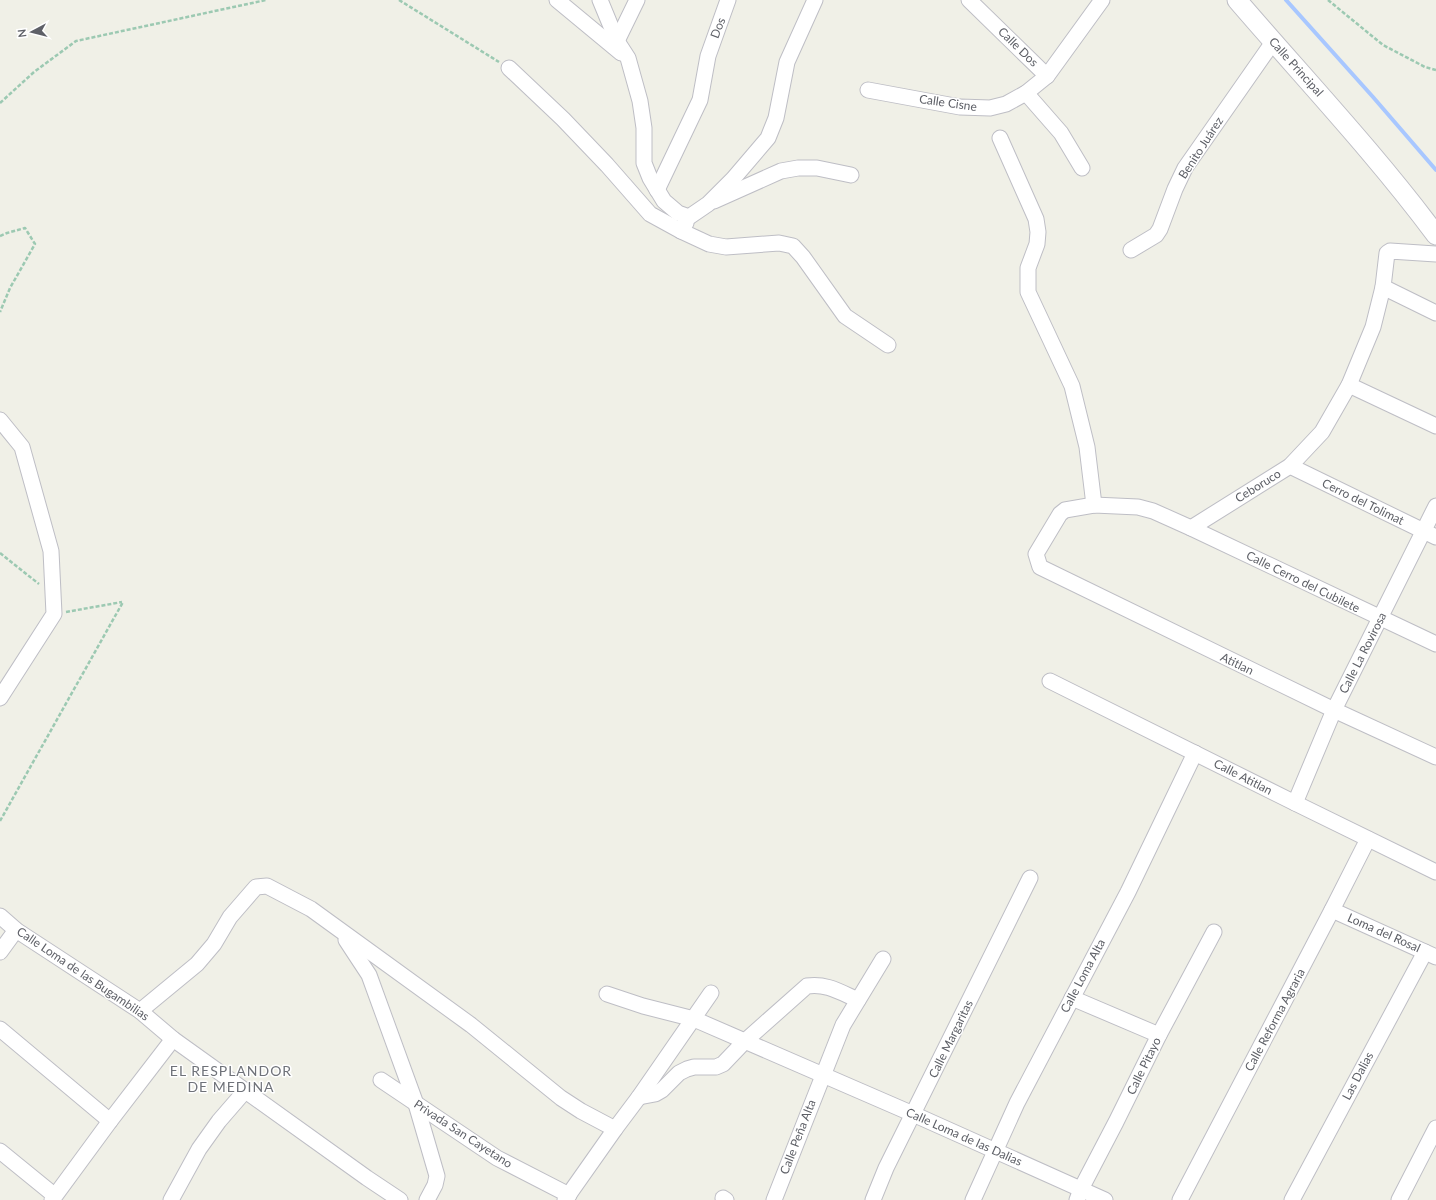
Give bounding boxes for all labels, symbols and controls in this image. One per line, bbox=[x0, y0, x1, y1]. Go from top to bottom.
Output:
north arrow bbox=[12, 12, 52, 52]
street label: Dos bbox=[707, 15, 728, 40]
street label: Calle Dos bbox=[995, 24, 1042, 69]
text: N bbox=[15, 28, 29, 38]
street label: Calle Principal bbox=[1266, 34, 1327, 99]
street label: Calle Cisne bbox=[918, 91, 978, 114]
street label: Benito Juárez bbox=[1175, 113, 1226, 182]
street label: Ceboruco bbox=[1232, 466, 1284, 506]
street label: Cerro del Tolimat bbox=[1320, 475, 1407, 528]
street label: Calle Cerro del Cubilete bbox=[1244, 548, 1362, 616]
street label: Calle La Rovirosa bbox=[1336, 610, 1389, 696]
street label: Atitlan bbox=[1218, 649, 1256, 678]
street label: Calle Atitlan bbox=[1211, 755, 1275, 798]
street label: Loma del Rosal bbox=[1345, 910, 1423, 955]
street label: Calle Loma de las Bugambilias bbox=[14, 924, 152, 1024]
street label: Calle Loma Alta bbox=[1057, 936, 1108, 1015]
street label: Calle Reforma Agraria bbox=[1241, 966, 1308, 1074]
street label: Calle Margaritas bbox=[925, 997, 976, 1080]
street label: Calle Pitayo bbox=[1123, 1034, 1164, 1097]
street label: Las Dalias bbox=[1339, 1049, 1376, 1102]
district label: EL RESPLANDOR DE MEDINA bbox=[170, 1062, 292, 1095]
street label: Privada San Cayetano bbox=[411, 1096, 515, 1171]
street label: Calle Peña Alta bbox=[776, 1097, 819, 1176]
street label: Calle Loma de las Dalias bbox=[904, 1104, 1025, 1169]

